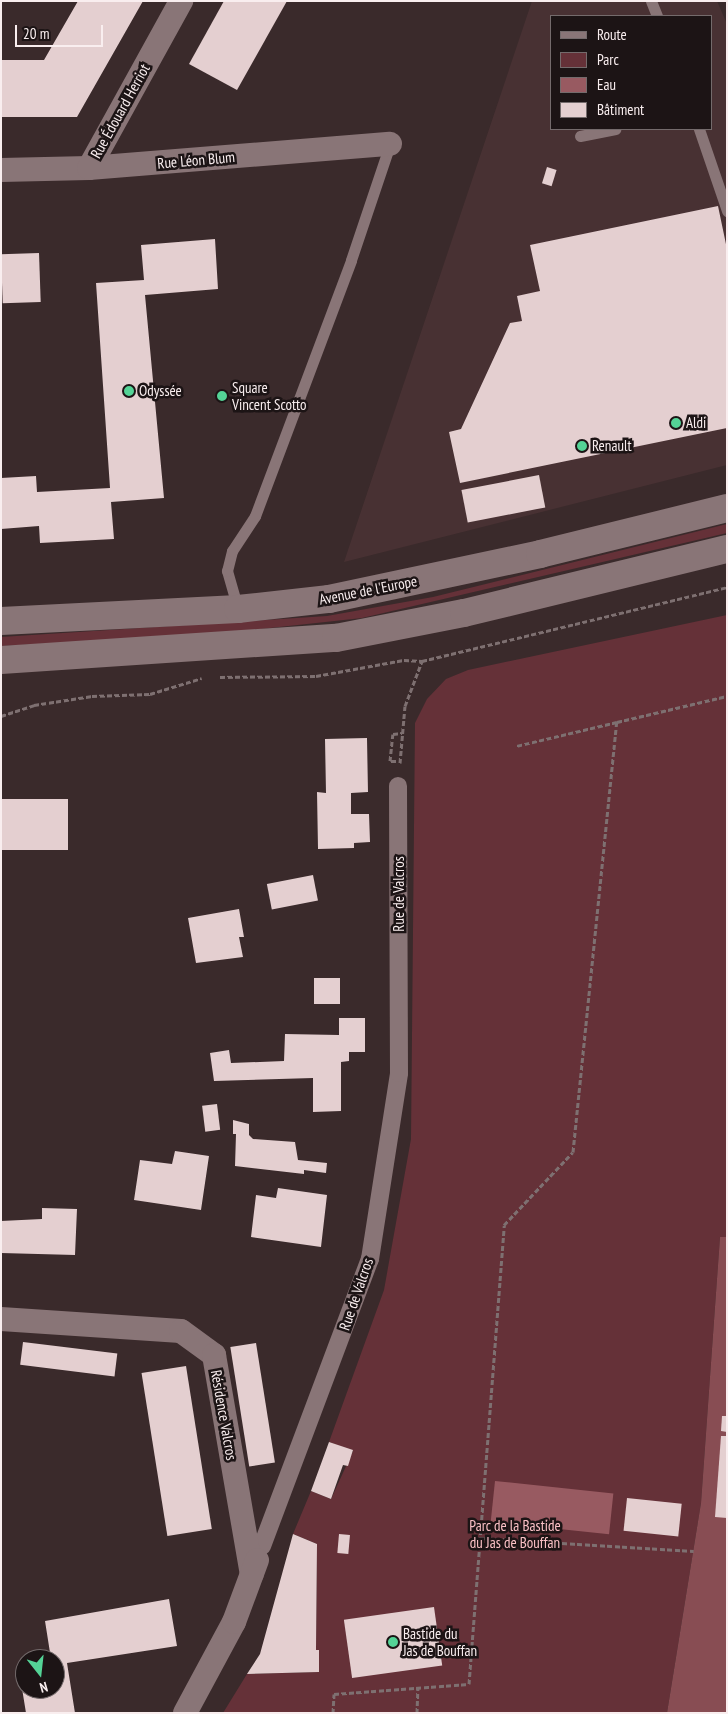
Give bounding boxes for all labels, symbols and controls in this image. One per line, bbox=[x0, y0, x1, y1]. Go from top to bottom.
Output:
scale bar bbox=[18, 15, 105, 47]
legend bbox=[550, 15, 713, 130]
text: 20 m bbox=[23, 24, 49, 43]
text: Route bbox=[597, 25, 627, 44]
text: Parc bbox=[597, 50, 619, 69]
street label: Rue Édouard Herriot bbox=[87, 61, 153, 161]
text: Eau bbox=[597, 75, 616, 94]
text: Bâtiment bbox=[597, 100, 644, 119]
street label: Rue Léon Blum bbox=[156, 148, 236, 172]
place label: Square Vincent Scotto bbox=[232, 378, 307, 413]
place label: Odyssée bbox=[139, 382, 182, 400]
marker: Odyssée bbox=[123, 385, 135, 397]
marker: Square Vincent Scotto bbox=[216, 390, 228, 402]
place label: Aldi bbox=[686, 414, 706, 432]
marker: Aldi bbox=[670, 417, 682, 429]
place label: Renault bbox=[592, 437, 632, 455]
marker: Renault bbox=[576, 440, 588, 452]
street label: Avenue de l'Europe bbox=[317, 572, 419, 608]
street label: Rue de Valcros bbox=[390, 856, 408, 932]
street label: Rue de Valcros bbox=[335, 1255, 377, 1333]
street label: Résidence Valcros bbox=[207, 1368, 241, 1462]
park label: Parc de la Bastide du Jas de Bouffan bbox=[469, 1516, 561, 1551]
place label: Bastide du Jas de Bouffan bbox=[403, 1624, 477, 1659]
marker: Bastide du Jas de Bouffan bbox=[387, 1636, 399, 1648]
north arrow bbox=[15, 1649, 65, 1699]
text: N bbox=[38, 1678, 50, 1697]

